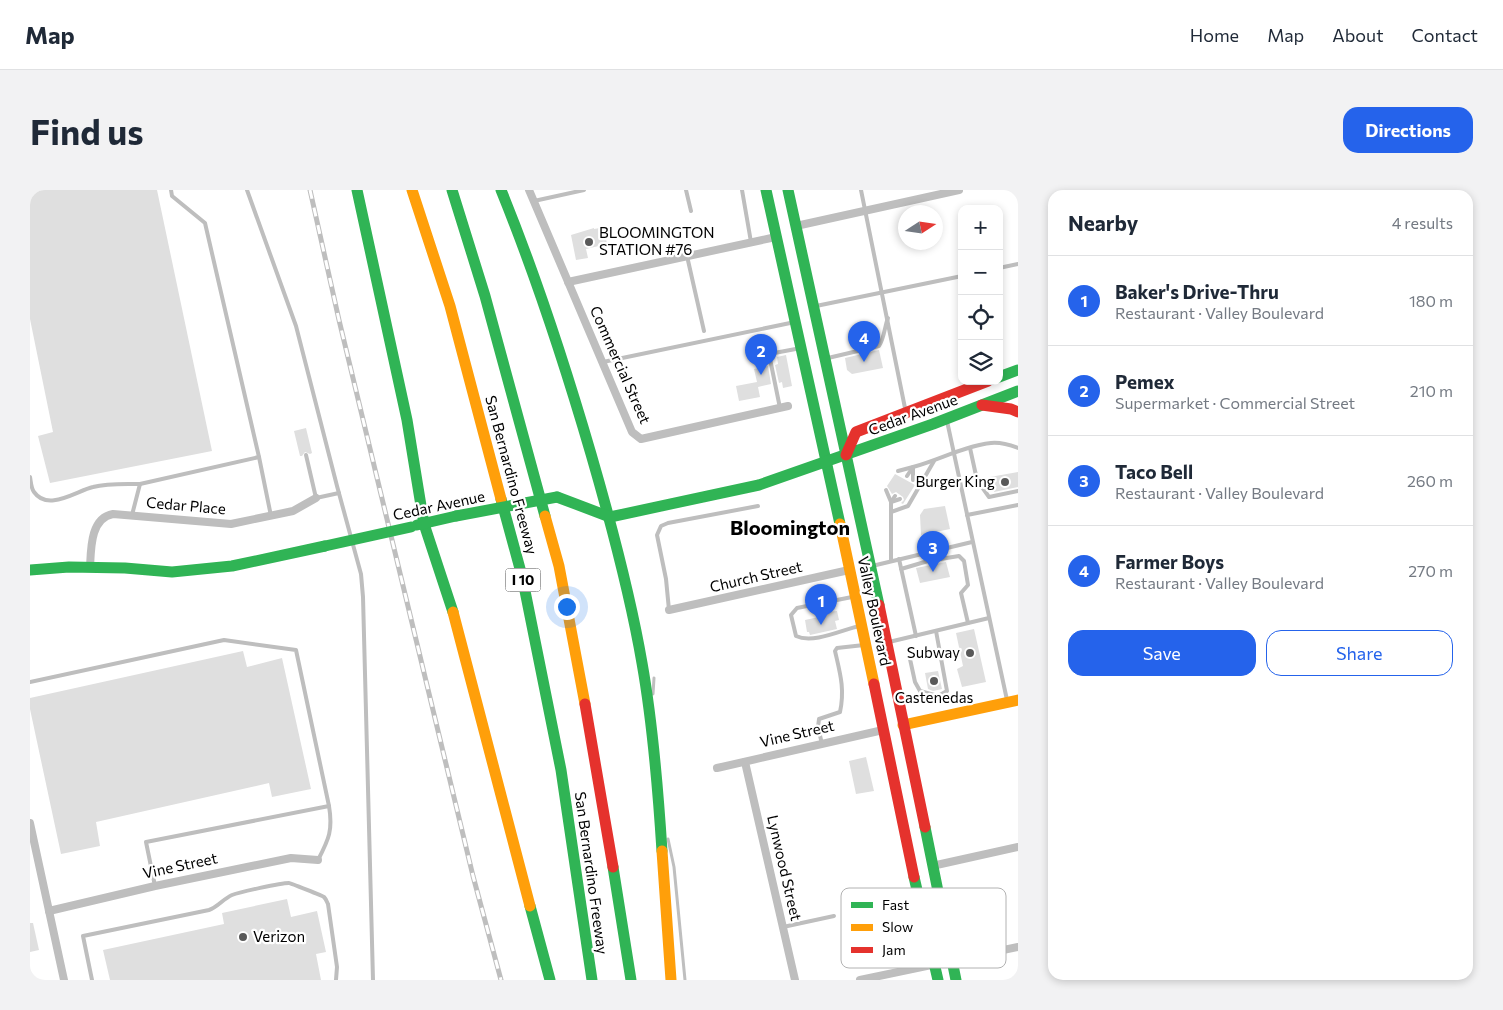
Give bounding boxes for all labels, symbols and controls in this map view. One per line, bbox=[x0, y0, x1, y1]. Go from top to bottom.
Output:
text: Map bbox=[25, 20, 75, 49]
text: Home bbox=[1190, 24, 1239, 46]
text: Map bbox=[1267, 24, 1304, 46]
text: About bbox=[1332, 24, 1384, 46]
text: Contact bbox=[1412, 24, 1478, 46]
button: Directions bbox=[1343, 107, 1473, 153]
text: Find us bbox=[30, 109, 144, 152]
north arrow bbox=[898, 205, 943, 250]
map controls bbox=[958, 205, 1003, 385]
button: + bbox=[958, 205, 1003, 250]
text: Nearby bbox=[1068, 210, 1138, 235]
text: 4 results bbox=[1392, 213, 1453, 232]
place label: BLOOMINGTON STATION #76 bbox=[599, 223, 715, 258]
marker: BLOOMINGTON STATION #76 bbox=[583, 236, 595, 248]
button: − bbox=[958, 250, 1003, 295]
text: Baker's Drive-Thru bbox=[1115, 280, 1279, 303]
text: 1 bbox=[1080, 291, 1088, 310]
text: 180 m bbox=[1409, 291, 1453, 310]
button: locate bbox=[958, 295, 1003, 340]
street label: Commercial Street bbox=[587, 303, 655, 426]
text: Restaurant · Valley Boulevard bbox=[1115, 303, 1324, 322]
pin: 4 bbox=[848, 321, 880, 362]
pin: 2 bbox=[745, 334, 777, 375]
button: layers bbox=[958, 340, 1003, 385]
text: Pemex bbox=[1115, 370, 1174, 393]
text: 2 bbox=[1079, 381, 1089, 400]
text: 210 m bbox=[1410, 381, 1453, 400]
street label: Cedar Avenue bbox=[866, 390, 960, 439]
street label: San Bernardino Freeway bbox=[482, 393, 542, 556]
text: Supermarket · Commercial Street bbox=[1115, 393, 1355, 412]
text: Taco Bell bbox=[1115, 460, 1193, 483]
text: 3 bbox=[1079, 471, 1089, 490]
text: 260 m bbox=[1407, 471, 1453, 490]
place label: Burger King bbox=[916, 472, 995, 490]
marker: Burger King bbox=[999, 476, 1011, 488]
text: Restaurant · Valley Boulevard bbox=[1115, 483, 1324, 502]
street label: Cedar Avenue bbox=[391, 486, 487, 524]
street label: Cedar Place bbox=[145, 493, 227, 517]
district label: Bloomington bbox=[730, 515, 850, 539]
pin: 3 bbox=[917, 531, 949, 572]
text: Farmer Boys bbox=[1115, 550, 1224, 573]
street label: Valley Boulevard bbox=[855, 554, 895, 667]
street label: Church Street bbox=[708, 557, 804, 595]
text: 4 bbox=[1079, 561, 1089, 580]
text: 270 m bbox=[1408, 561, 1453, 580]
road number: I 10 bbox=[506, 568, 540, 592]
text: Restaurant · Valley Boulevard bbox=[1115, 573, 1324, 592]
pin: 1 bbox=[805, 584, 837, 625]
your location bbox=[554, 594, 580, 620]
button: Save bbox=[1068, 630, 1256, 676]
button: Share bbox=[1266, 630, 1453, 676]
place label: Subway bbox=[907, 643, 960, 661]
marker: Subway bbox=[964, 647, 976, 659]
marker: Castenedas bbox=[928, 675, 940, 687]
place label: Castenedas bbox=[895, 688, 974, 706]
street label: Vine Street bbox=[758, 716, 836, 750]
street label: San Bernardino Freeway bbox=[572, 790, 612, 955]
street label: Lynwood Street bbox=[764, 813, 806, 922]
street label: Vine Street bbox=[141, 848, 219, 882]
legend bbox=[841, 888, 1006, 968]
text: Fast bbox=[882, 896, 909, 913]
text: Slow bbox=[882, 918, 913, 935]
place label: Verizon bbox=[253, 927, 305, 945]
marker: Verizon bbox=[237, 931, 249, 943]
text: Jam bbox=[882, 941, 906, 958]

